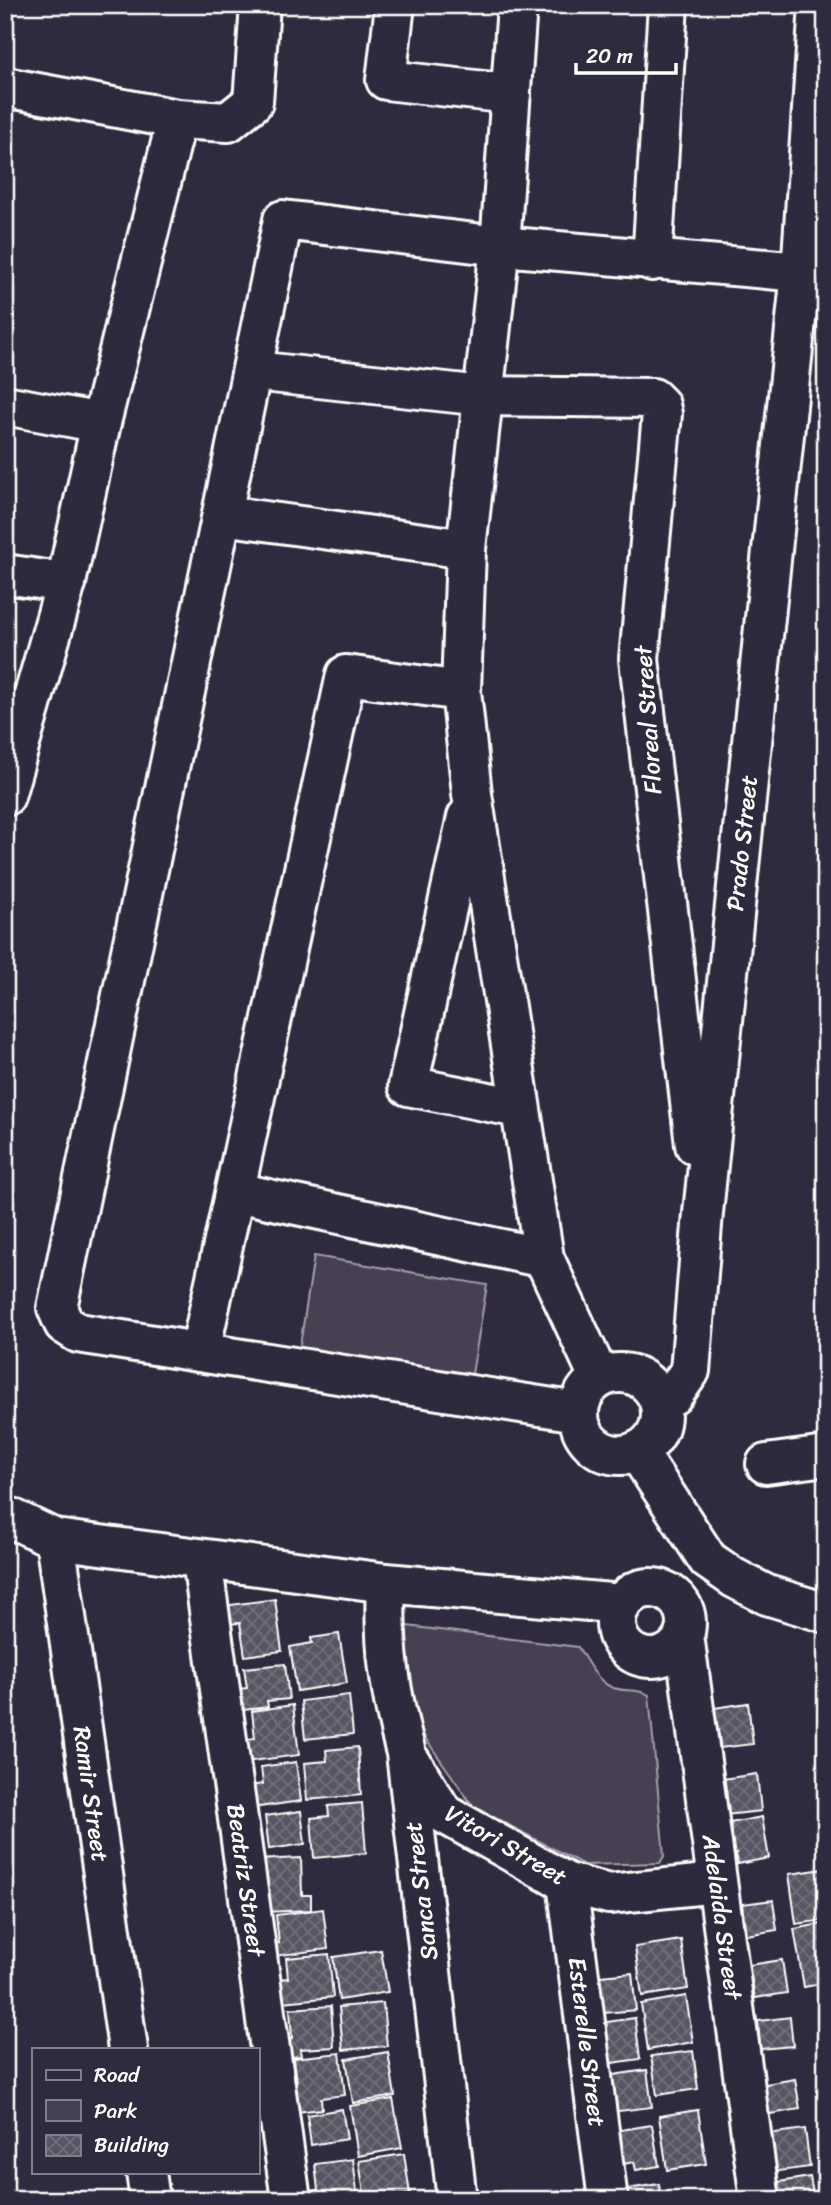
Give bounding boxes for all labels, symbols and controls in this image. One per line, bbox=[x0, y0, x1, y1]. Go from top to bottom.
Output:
scale bar bbox=[576, 32, 675, 76]
text: 20 m bbox=[586, 37, 633, 75]
street label: Floreal Street bbox=[622, 643, 674, 796]
street label: Prado Street bbox=[714, 773, 770, 913]
street label: Ramir Street bbox=[61, 1723, 121, 1865]
street label: Vitori Street bbox=[437, 1793, 575, 1897]
street label: Beatriz Street bbox=[214, 1801, 278, 1960]
street label: Sanca Street bbox=[392, 1819, 450, 1963]
street label: Adelaida Street bbox=[690, 1831, 755, 2004]
street label: Esterelle Street bbox=[556, 1955, 618, 2129]
legend bbox=[32, 2048, 259, 2174]
text: Road bbox=[94, 2056, 141, 2094]
text: Park bbox=[94, 2092, 137, 2130]
text: Building bbox=[94, 2126, 170, 2164]

